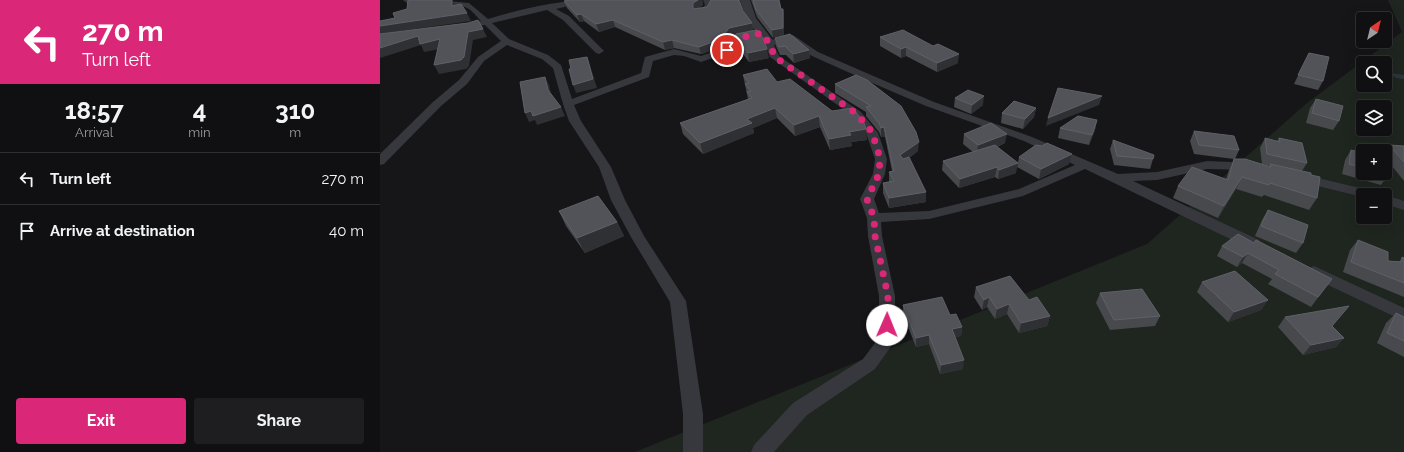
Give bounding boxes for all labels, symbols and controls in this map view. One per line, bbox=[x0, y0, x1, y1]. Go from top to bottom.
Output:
north arrow bbox=[1356, 12, 1392, 48]
map controls bbox=[1356, 12, 1392, 224]
text: 270 m bbox=[82, 15, 163, 48]
icon: left bbox=[16, 16, 68, 68]
pin bbox=[710, 33, 744, 67]
icon: arrive bbox=[716, 39, 738, 61]
text: Turn left bbox=[82, 49, 151, 70]
button: search bbox=[1356, 56, 1392, 92]
text: 18:57 bbox=[65, 96, 124, 125]
text: 4 bbox=[193, 96, 206, 125]
text: 310 bbox=[275, 96, 315, 125]
button: layers bbox=[1356, 100, 1392, 136]
text: Arrival bbox=[75, 125, 113, 140]
text: min bbox=[188, 125, 211, 140]
text: m bbox=[289, 125, 301, 140]
button: + bbox=[1356, 144, 1392, 180]
icon: left bbox=[16, 168, 38, 190]
text: Turn left bbox=[50, 170, 111, 188]
text: 270 m bbox=[321, 170, 364, 188]
button: − bbox=[1356, 188, 1392, 224]
icon: arrive bbox=[16, 220, 38, 242]
text: Arrive at destination bbox=[50, 222, 195, 240]
text: 40 m bbox=[329, 222, 364, 240]
position arrow bbox=[866, 304, 908, 346]
button: Exit bbox=[16, 398, 186, 444]
button: Share bbox=[194, 398, 364, 444]

